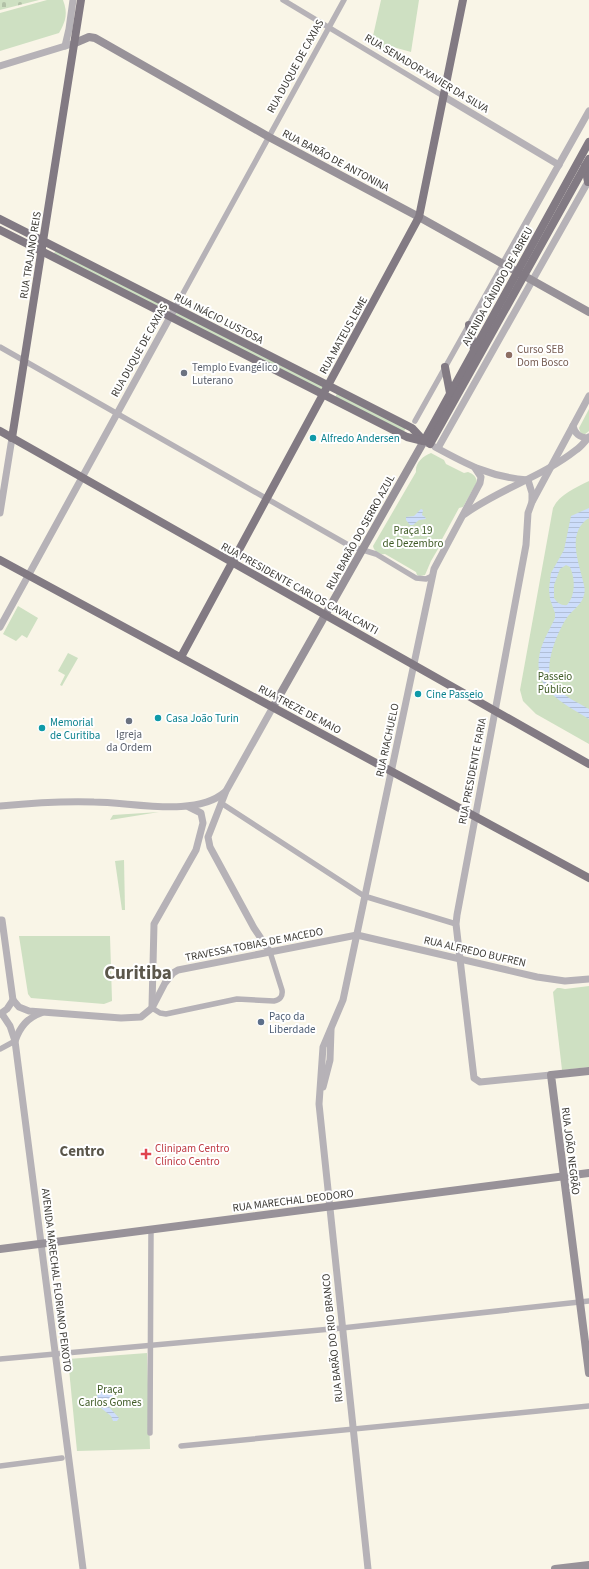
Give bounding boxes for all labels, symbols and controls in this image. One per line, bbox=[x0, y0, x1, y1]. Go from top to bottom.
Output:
street label: RUA DUQUE DE CAXIAS bbox=[263, 17, 328, 116]
street label: RUA SENADOR XAVIER DA SILVA bbox=[362, 30, 492, 117]
street label: RUA BARÃO DE ANTONINA bbox=[280, 126, 392, 195]
street label: RUA TRAJANO REIS bbox=[16, 210, 45, 300]
street label: AVENIDA CÂNDIDO DE ABREU bbox=[458, 224, 536, 348]
street label: RUA INÁCIO LUSTOSA bbox=[172, 289, 266, 347]
street label: RUA MATEUS LEME bbox=[316, 294, 371, 377]
street label: RUA DUQUE DE CAXIAS bbox=[107, 301, 172, 400]
place label: Curso SEB Dom Bosco bbox=[517, 342, 569, 370]
marker: Curso SEB Dom Bosco bbox=[504, 350, 514, 360]
place label: Templo Evangélico Luterano bbox=[192, 360, 278, 388]
marker: Templo Evangélico Luterano bbox=[179, 368, 189, 378]
place label: Alfredo Andersen bbox=[321, 431, 400, 446]
marker: Alfredo Andersen bbox=[308, 433, 318, 443]
street label: RUA BARÃO DO SERRO AZUL bbox=[322, 471, 399, 593]
park label: Praça 19 de Dezembro bbox=[383, 523, 443, 551]
street label: RUA PRESIDENTE CARLOS CAVALCANTI bbox=[218, 539, 381, 638]
park label: Passeio Público bbox=[538, 669, 572, 697]
street label: RUA TREZE DE MAIO bbox=[256, 681, 344, 738]
place label: Cine Passeio bbox=[426, 687, 483, 702]
marker: Cine Passeio bbox=[413, 689, 423, 699]
street label: RUA RIACHUELO bbox=[372, 702, 403, 778]
place label: Casa João Turin bbox=[166, 711, 239, 726]
marker: Casa João Turin bbox=[153, 713, 163, 723]
place label: Memorial de Curitiba bbox=[50, 715, 100, 743]
marker: Igreja da Ordem bbox=[124, 716, 134, 726]
street label: RUA PRESIDENTE FARIA bbox=[455, 717, 490, 826]
marker: Memorial de Curitiba bbox=[37, 723, 47, 733]
place label: Igreja da Ordem bbox=[106, 727, 152, 755]
street label: TRAVESSA TOBIAS DE MACEDO bbox=[184, 924, 324, 965]
street label: RUA ALFREDO BUFREN bbox=[422, 932, 528, 971]
district label: Curitiba bbox=[104, 960, 172, 987]
place label: Paço da Liberdade bbox=[269, 1009, 316, 1037]
marker: Paço da Liberdade bbox=[256, 1017, 266, 1027]
street label: RUA JOÃO NEGRÃO bbox=[558, 1106, 583, 1196]
district label: Centro bbox=[60, 1141, 104, 1162]
place label: Clinipam Centro Clínico Centro bbox=[155, 1141, 230, 1169]
marker: Clinipam Centro Clínico Centro bbox=[140, 1148, 152, 1160]
street label: RUA MARECHAL DEODORO bbox=[232, 1186, 354, 1215]
street label: AVENIDA MARECHAL FLORIANO PEIXOTO bbox=[38, 1187, 75, 1373]
street label: RUA BARÃO DO RIO BRANCO bbox=[318, 1273, 347, 1403]
park label: Praça Carlos Gomes bbox=[78, 1382, 142, 1410]

